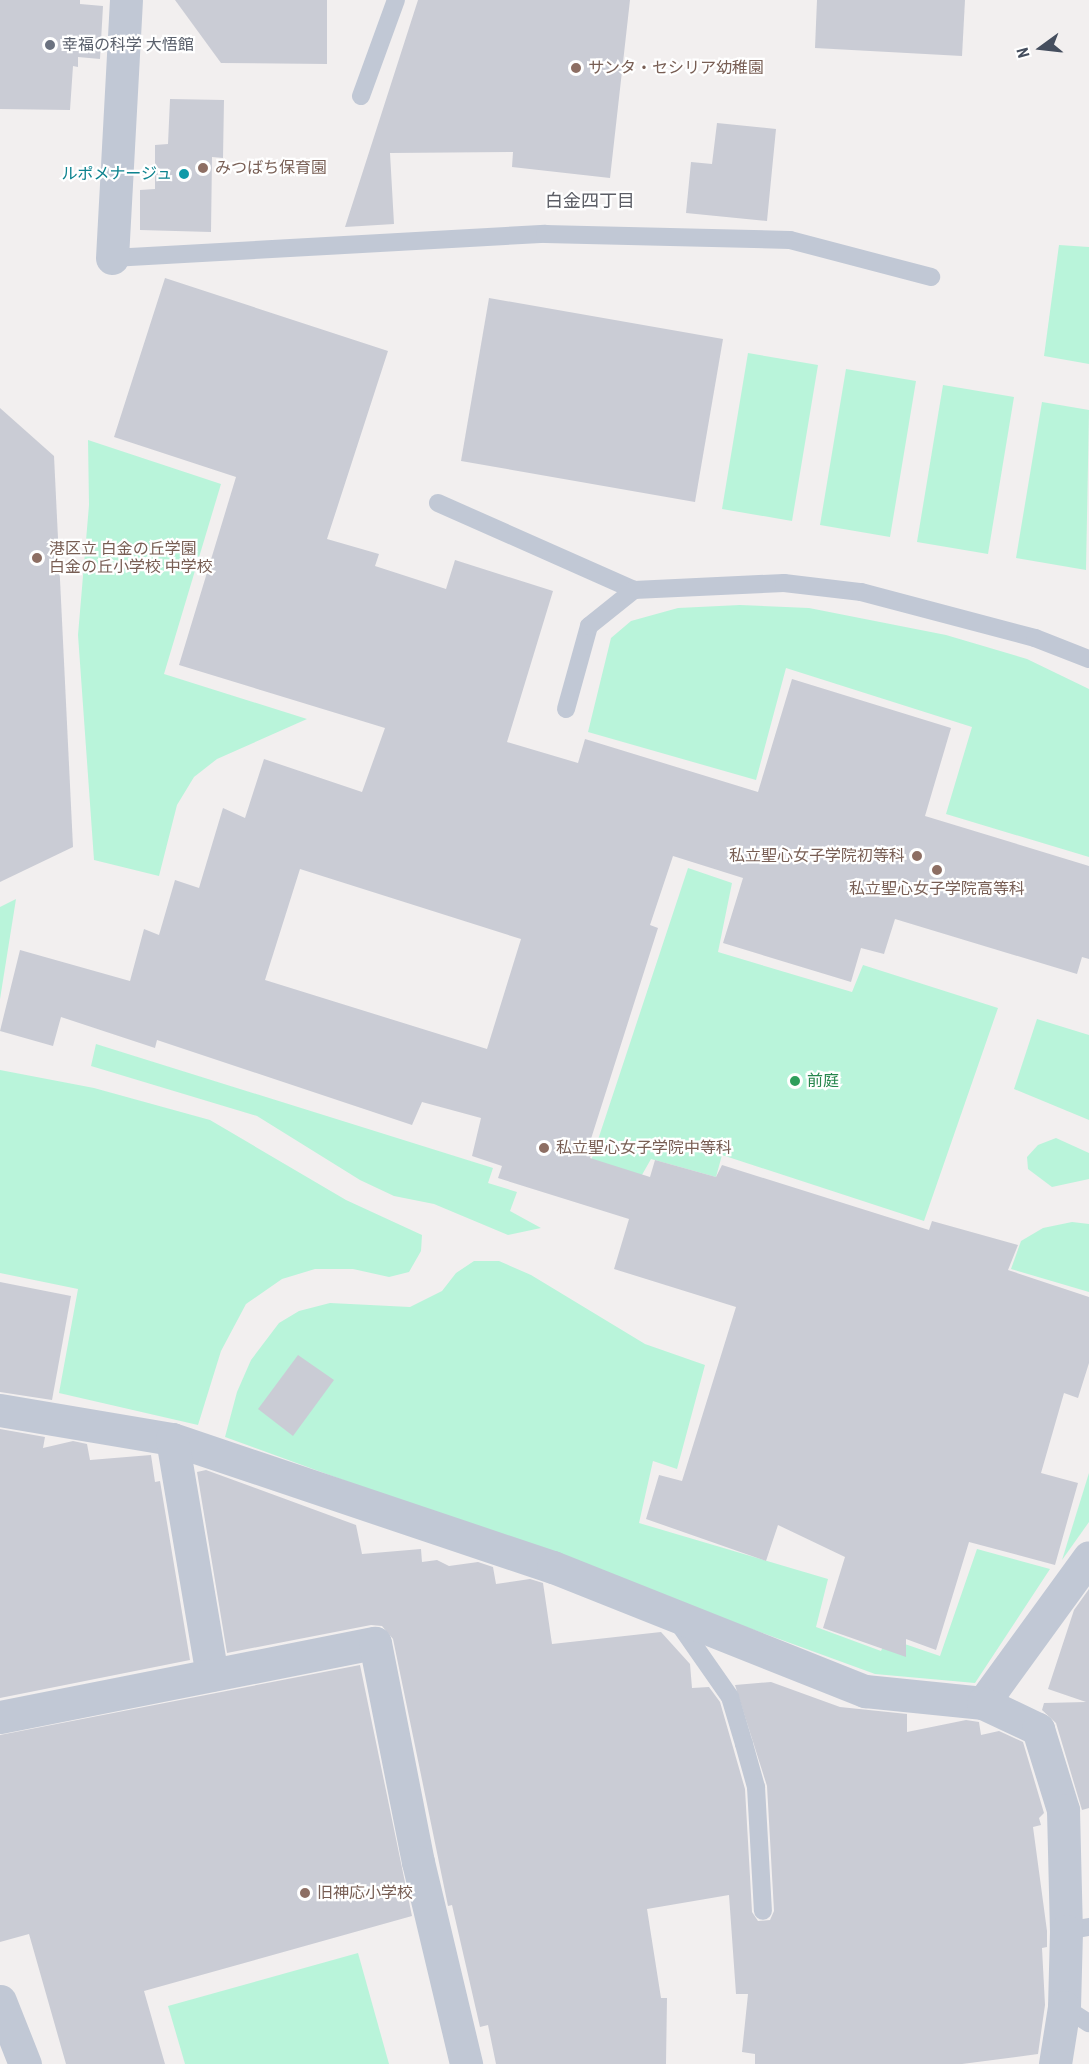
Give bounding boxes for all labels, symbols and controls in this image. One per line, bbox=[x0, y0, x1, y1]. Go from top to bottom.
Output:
north arrow bbox=[1011, 18, 1071, 78]
place label: 幸福の科学 大悟館 bbox=[62, 35, 194, 55]
marker: 幸福の科学 大悟館 bbox=[43, 38, 57, 52]
text: N bbox=[1013, 46, 1034, 60]
place label: サンタ・セシリア幼稚園 bbox=[588, 58, 764, 78]
marker: サンタ・セシリア幼稚園 bbox=[569, 61, 583, 75]
place label: みつばち保育園 bbox=[215, 158, 327, 178]
marker: みつばち保育園 bbox=[196, 161, 210, 175]
place label: ルポメナージュ bbox=[60, 164, 172, 184]
marker: ルポメナージュ bbox=[177, 167, 191, 181]
district label: 白金四丁目 bbox=[545, 190, 635, 212]
place label: 港区立 白金の丘学園 白金の丘小学校 中学校 bbox=[49, 539, 213, 577]
marker: 港区立 白金の丘学園 白金の丘小学校 中学校 bbox=[30, 551, 44, 565]
place label: 私立聖心女子学院初等科 bbox=[729, 846, 905, 866]
marker: 私立聖心女子学院初等科 bbox=[910, 849, 924, 863]
marker: 私立聖心女子学院高等科 bbox=[930, 863, 944, 877]
place label: 私立聖心女子学院高等科 bbox=[849, 879, 1025, 899]
place label: 前庭 bbox=[807, 1071, 839, 1091]
marker: 前庭 bbox=[788, 1074, 802, 1088]
place label: 私立聖心女子学院中等科 bbox=[556, 1138, 732, 1158]
marker: 私立聖心女子学院中等科 bbox=[537, 1141, 551, 1155]
place label: 旧神応小学校 bbox=[317, 1883, 413, 1903]
marker: 旧神応小学校 bbox=[298, 1886, 312, 1900]

